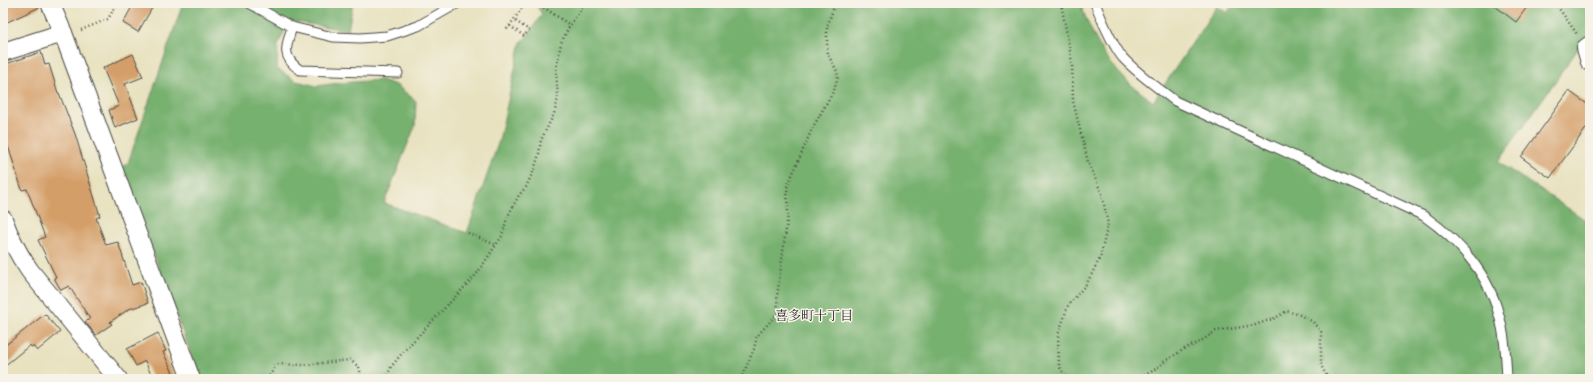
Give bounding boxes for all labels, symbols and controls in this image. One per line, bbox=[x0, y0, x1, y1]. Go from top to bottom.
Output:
district label: 喜多町十丁目 bbox=[775, 308, 853, 324]

